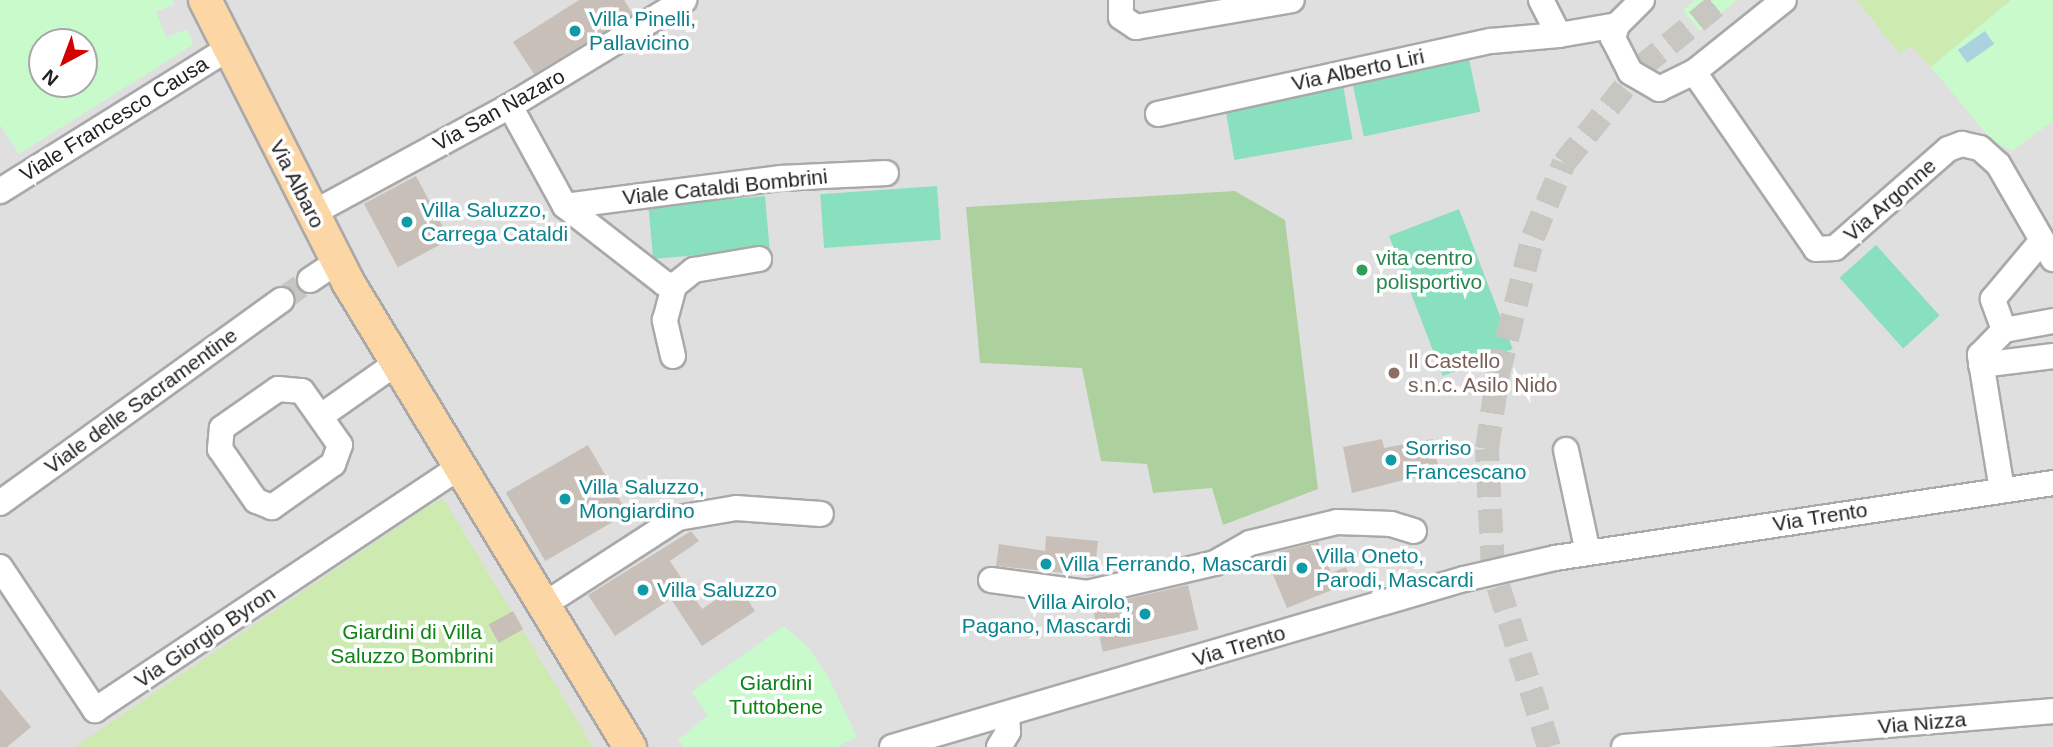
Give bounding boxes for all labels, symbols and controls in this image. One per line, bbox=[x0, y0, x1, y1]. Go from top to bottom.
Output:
place label: Villa Pinelli, Pallavicino bbox=[589, 6, 696, 56]
marker: Villa Pinelli, Pallavicino bbox=[567, 23, 583, 39]
north arrow bbox=[28, 28, 98, 98]
street label: Via Alberto Liri bbox=[1289, 44, 1427, 96]
street label: Viale Francesco Causa bbox=[15, 51, 213, 187]
street label: Via San Nazaro bbox=[429, 63, 569, 157]
text: N bbox=[38, 65, 62, 90]
street label: Via Albaro bbox=[264, 135, 330, 233]
street label: Via Argonne bbox=[1838, 153, 1942, 247]
street label: Viale Cataldi Bombrini bbox=[621, 164, 829, 210]
place label: Villa Saluzzo, Carrega Cataldi bbox=[421, 197, 568, 247]
marker: Villa Saluzzo, Carrega Cataldi bbox=[399, 214, 415, 230]
place label: vita centro polisportivo bbox=[1376, 245, 1482, 295]
marker: vita centro polisportivo bbox=[1354, 262, 1370, 278]
street label: Viale delle Sacramentine bbox=[40, 323, 242, 479]
place label: Il Castello s.n.c. Asilo Nido bbox=[1408, 348, 1559, 398]
marker: Il Castello s.n.c. Asilo Nido bbox=[1386, 365, 1402, 381]
place label: Sorriso Francescano bbox=[1405, 435, 1526, 485]
marker: Sorriso Francescano bbox=[1383, 452, 1399, 468]
place label: Villa Saluzzo, Mongiardino bbox=[579, 474, 705, 524]
marker: Villa Saluzzo, Mongiardino bbox=[557, 491, 573, 507]
street label: Via Trento bbox=[1771, 497, 1869, 537]
place label: Villa Oneto, Parodi, Mascardi bbox=[1316, 543, 1474, 593]
place label: Villa Ferrando, Mascardi bbox=[1060, 551, 1287, 577]
marker: Villa Ferrando, Mascardi bbox=[1038, 556, 1054, 572]
marker: Villa Oneto, Parodi, Mascardi bbox=[1294, 560, 1310, 576]
place label: Villa Saluzzo bbox=[657, 577, 777, 603]
street label: Via Giorgio Byron bbox=[130, 581, 280, 693]
marker: Villa Saluzzo bbox=[635, 582, 651, 598]
place label: Villa Airolo, Pagano, Mascardi bbox=[962, 589, 1131, 639]
marker: Villa Airolo, Pagano, Mascardi bbox=[1137, 606, 1153, 622]
park label: Giardini di Villa Saluzzo Bombrini bbox=[330, 619, 494, 669]
street label: Via Trento bbox=[1190, 620, 1288, 672]
park label: Giardini Tuttobene bbox=[729, 670, 823, 720]
street label: Via Nizza bbox=[1877, 707, 1967, 739]

